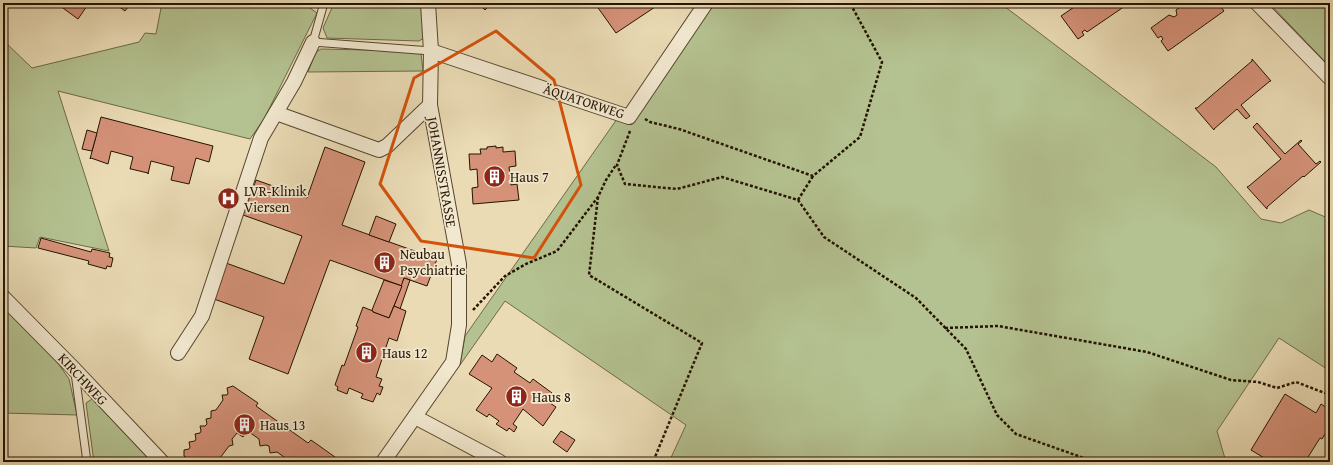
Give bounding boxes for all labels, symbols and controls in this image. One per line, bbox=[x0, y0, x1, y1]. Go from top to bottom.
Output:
street label: ÄQUATORWEG bbox=[541, 78, 627, 124]
street label: JOHANNISSTRASSE bbox=[422, 113, 462, 229]
building icon: Haus 7 bbox=[481, 164, 507, 190]
place label: Haus 7 bbox=[510, 167, 549, 187]
place label: LVR-Klinik Viersen bbox=[244, 181, 308, 217]
hospital icon: LVR-Klinik Viersen bbox=[215, 186, 241, 212]
place label: Neubau Psychiatrie bbox=[400, 244, 466, 280]
building icon: Neubau Psychiatrie bbox=[372, 249, 398, 275]
building icon: Haus 12 bbox=[353, 340, 379, 366]
place label: Haus 12 bbox=[382, 343, 428, 363]
street label: KIRCHWEG bbox=[54, 348, 112, 410]
building icon: Haus 8 bbox=[504, 384, 530, 410]
place label: Haus 8 bbox=[532, 387, 571, 407]
building icon: Haus 13 bbox=[231, 412, 257, 438]
place label: Haus 13 bbox=[260, 415, 306, 435]

